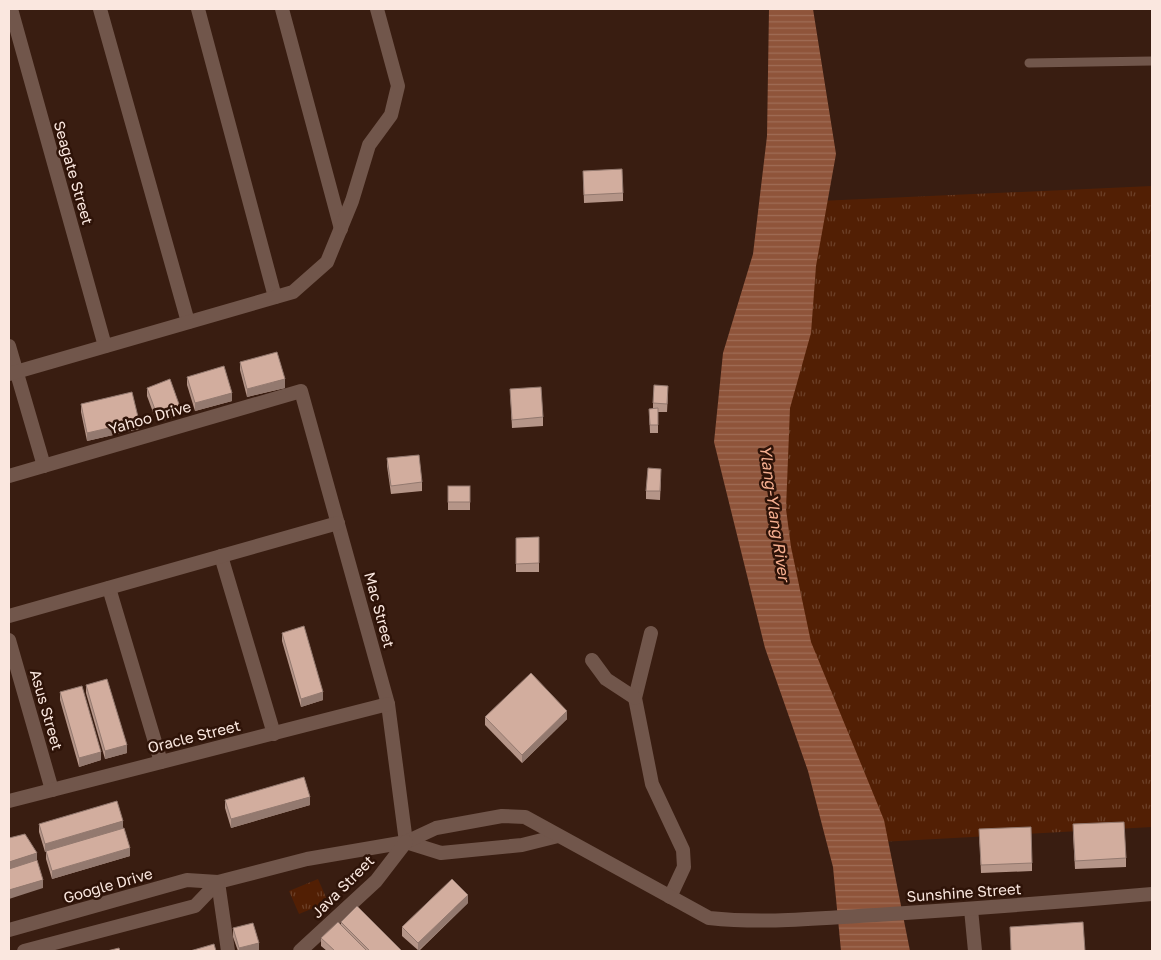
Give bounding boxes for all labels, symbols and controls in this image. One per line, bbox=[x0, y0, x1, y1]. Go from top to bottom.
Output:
street label: Seagate Street bbox=[51, 119, 97, 227]
street label: Yahoo Drive bbox=[106, 397, 193, 437]
water label: Ylang-Ylang River bbox=[756, 444, 795, 585]
street label: Mac Street bbox=[361, 570, 399, 650]
street label: Asus Street bbox=[27, 667, 67, 752]
street label: Oracle Street bbox=[146, 716, 242, 756]
street label: Java Street bbox=[307, 851, 377, 921]
street label: Google Drive bbox=[61, 864, 155, 906]
street label: Sunshine Street bbox=[906, 879, 1022, 905]

